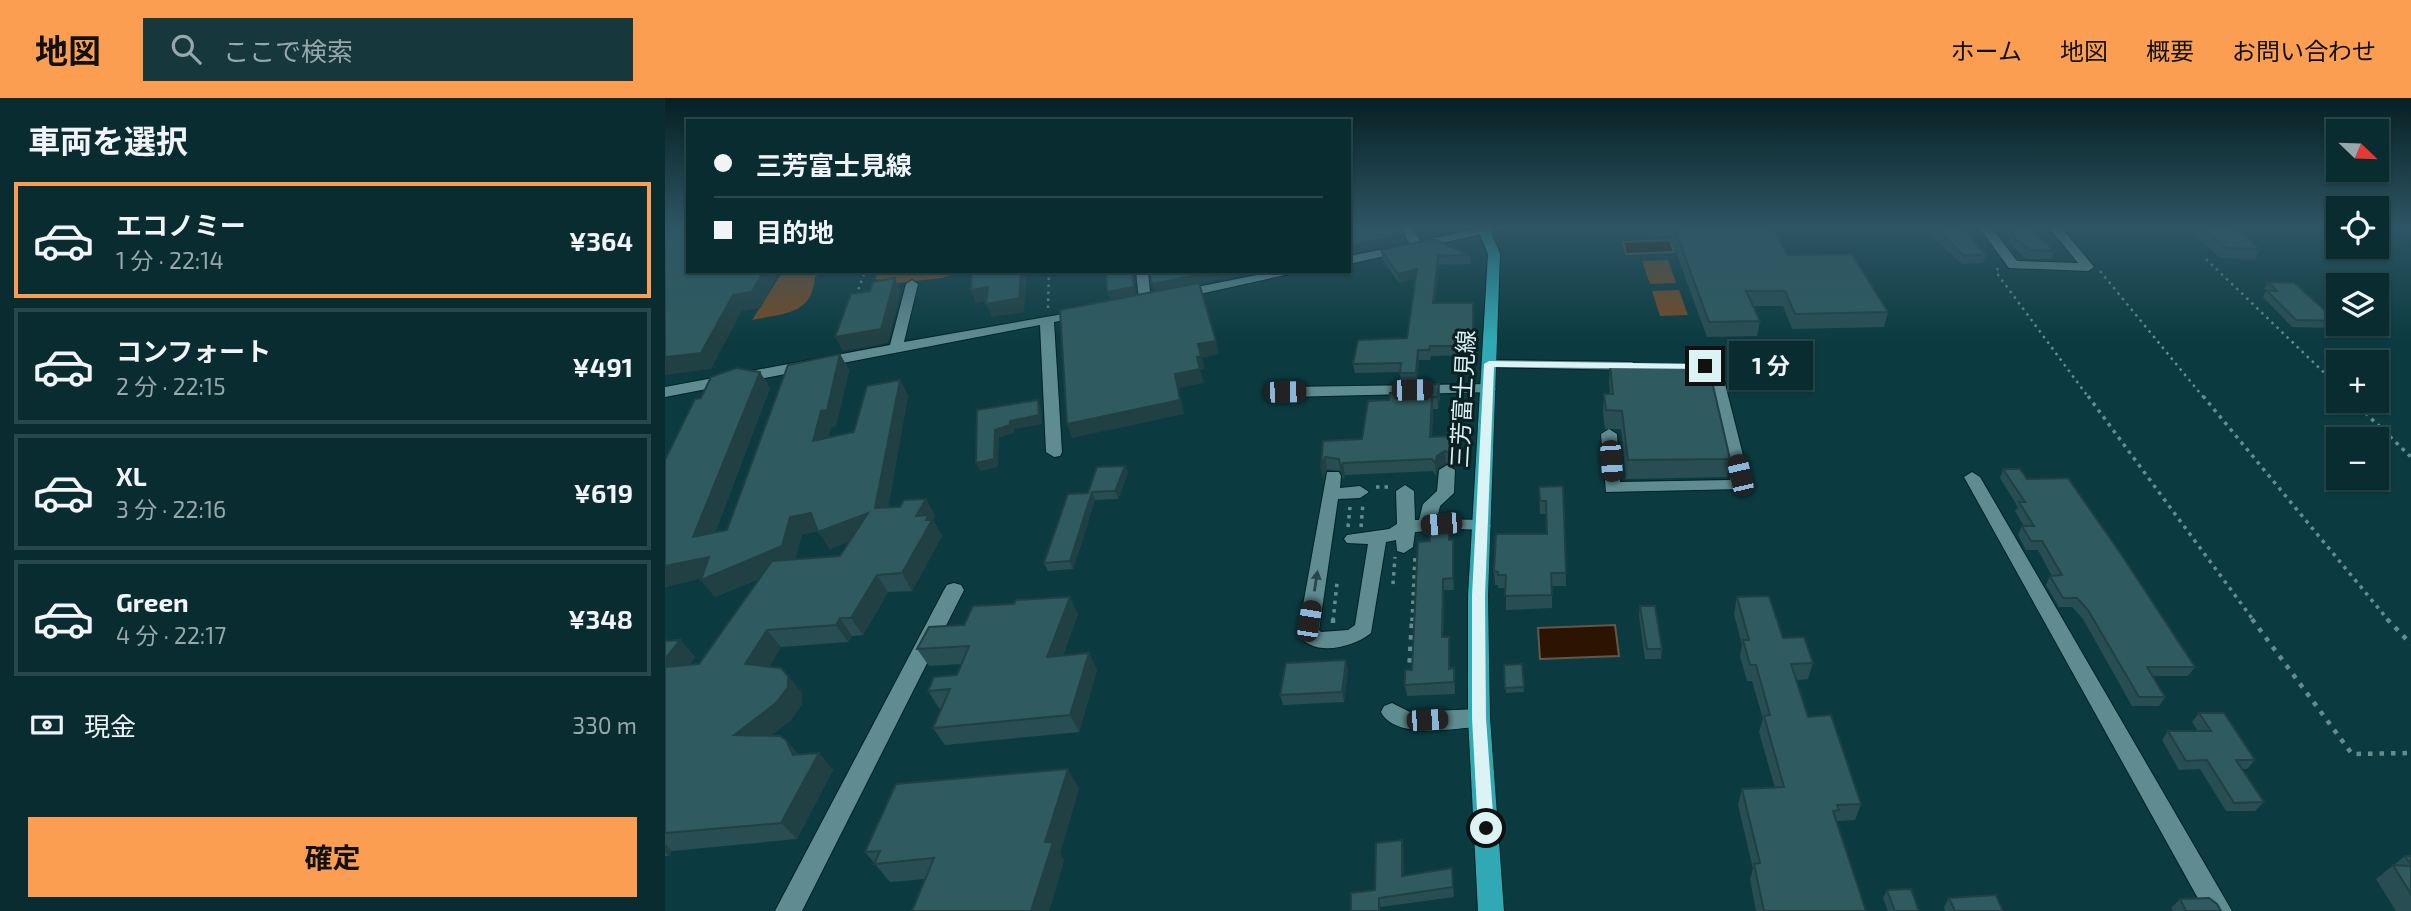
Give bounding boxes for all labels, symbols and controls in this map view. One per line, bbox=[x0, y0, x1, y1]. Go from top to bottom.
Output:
search box bbox=[143, 18, 633, 81]
text: 地図 bbox=[35, 30, 101, 70]
icon: search bbox=[167, 30, 205, 68]
text: ここで検索 bbox=[223, 35, 353, 66]
text: ホーム bbox=[1951, 36, 2022, 65]
text: 地図 bbox=[2060, 36, 2108, 65]
text: 概要 bbox=[2146, 36, 2194, 65]
text: お問い合わせ bbox=[2232, 36, 2376, 65]
north arrow bbox=[2326, 119, 2389, 182]
map controls bbox=[2326, 119, 2389, 490]
text: 車両を選択 bbox=[28, 121, 188, 159]
text: 三芳富士見線 bbox=[756, 149, 912, 180]
button: locate bbox=[2326, 196, 2389, 259]
icon: car bbox=[32, 209, 95, 272]
text: エコノミー bbox=[116, 209, 246, 240]
text: 目的地 bbox=[756, 216, 834, 247]
text: ¥364 bbox=[569, 225, 633, 256]
text: 1 分 · 22:14 bbox=[116, 246, 224, 274]
button: layers bbox=[2326, 273, 2389, 336]
street label: 三芳富士見線 bbox=[1444, 329, 1480, 469]
icon: car bbox=[32, 335, 95, 398]
text: コンフォート bbox=[116, 335, 271, 366]
callout: 1 分 bbox=[1729, 342, 1813, 390]
route end bbox=[1689, 350, 1721, 382]
button: + bbox=[2326, 350, 2389, 413]
text: ¥491 bbox=[573, 351, 633, 382]
text: 1 分 bbox=[1752, 351, 1790, 379]
text: 2 分 · 22:15 bbox=[116, 372, 226, 400]
car bbox=[1391, 379, 1434, 401]
car bbox=[1264, 381, 1307, 403]
button: − bbox=[2326, 427, 2389, 490]
car bbox=[1600, 439, 1623, 483]
car bbox=[1726, 452, 1755, 498]
text: XL bbox=[116, 460, 147, 491]
icon: car bbox=[32, 461, 95, 524]
text: ¥619 bbox=[574, 477, 633, 508]
text: 3 分 · 22:16 bbox=[116, 495, 226, 523]
car bbox=[1420, 512, 1463, 536]
one-way arrow bbox=[1311, 570, 1322, 592]
text: Green bbox=[116, 586, 189, 617]
icon: car bbox=[32, 587, 95, 650]
car bbox=[1296, 599, 1323, 643]
text: ¥348 bbox=[568, 603, 633, 634]
text: 4 分 · 22:17 bbox=[116, 621, 226, 649]
icon: cash bbox=[28, 706, 66, 744]
car bbox=[1406, 708, 1449, 732]
text: 現金 bbox=[84, 710, 136, 741]
text: 330 m bbox=[572, 711, 637, 739]
route start bbox=[1470, 812, 1502, 844]
button: 確定 bbox=[28, 817, 637, 897]

